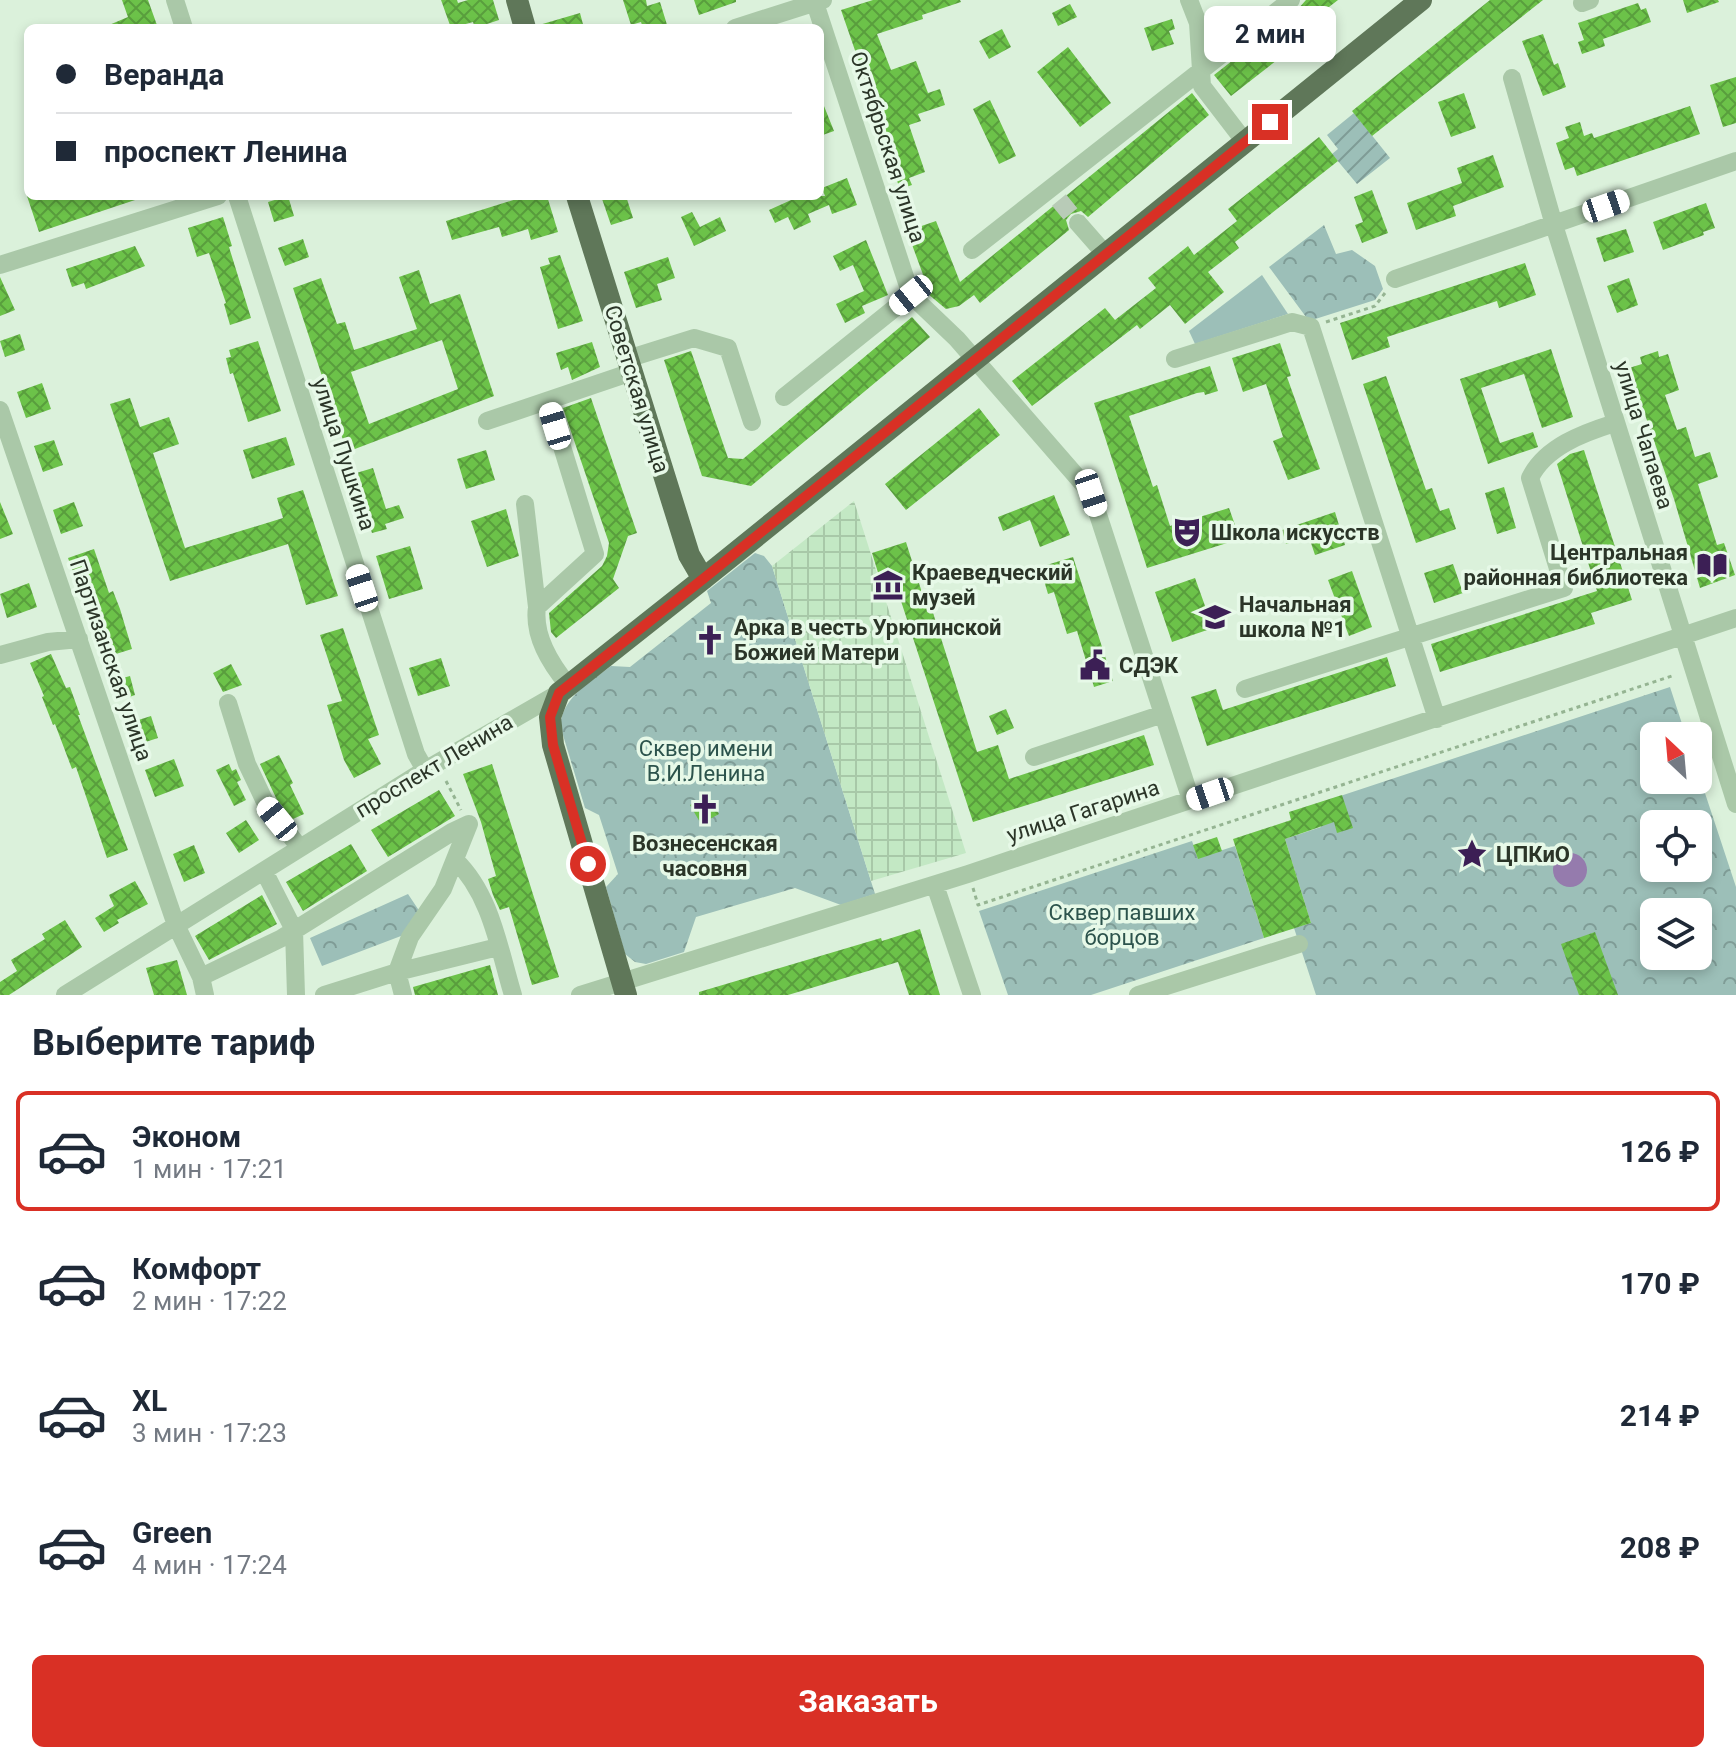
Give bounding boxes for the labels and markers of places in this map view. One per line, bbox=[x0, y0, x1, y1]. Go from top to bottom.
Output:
theatre icon: Школа искусств bbox=[1170, 515, 1204, 549]
place label: Школа искусств bbox=[1211, 520, 1380, 545]
place label: Центральная районная библиотека bbox=[1464, 540, 1688, 590]
library icon: Центральная районная библиотека bbox=[1695, 548, 1729, 582]
place label: Краеведческий музей bbox=[912, 560, 1073, 610]
museum icon: Краеведческий музей bbox=[871, 568, 905, 602]
place label: Начальная школа №1 bbox=[1239, 592, 1352, 642]
school or university icon: Начальная школа №1 bbox=[1198, 600, 1232, 634]
place label: Арка в честь Урюпинской Божией Матери bbox=[734, 615, 1002, 665]
church icon: Арка в честь Урюпинской Божией Матери bbox=[693, 623, 727, 657]
public building icon: СДЭК bbox=[1078, 648, 1112, 682]
place label: СДЭК bbox=[1119, 653, 1179, 678]
church icon: Вознесенская часовня bbox=[688, 792, 722, 826]
place label: Вознесенская часовня bbox=[632, 831, 778, 881]
place icon: ЦПКиО bbox=[1455, 837, 1489, 871]
place label: ЦПКиО bbox=[1496, 842, 1570, 867]

